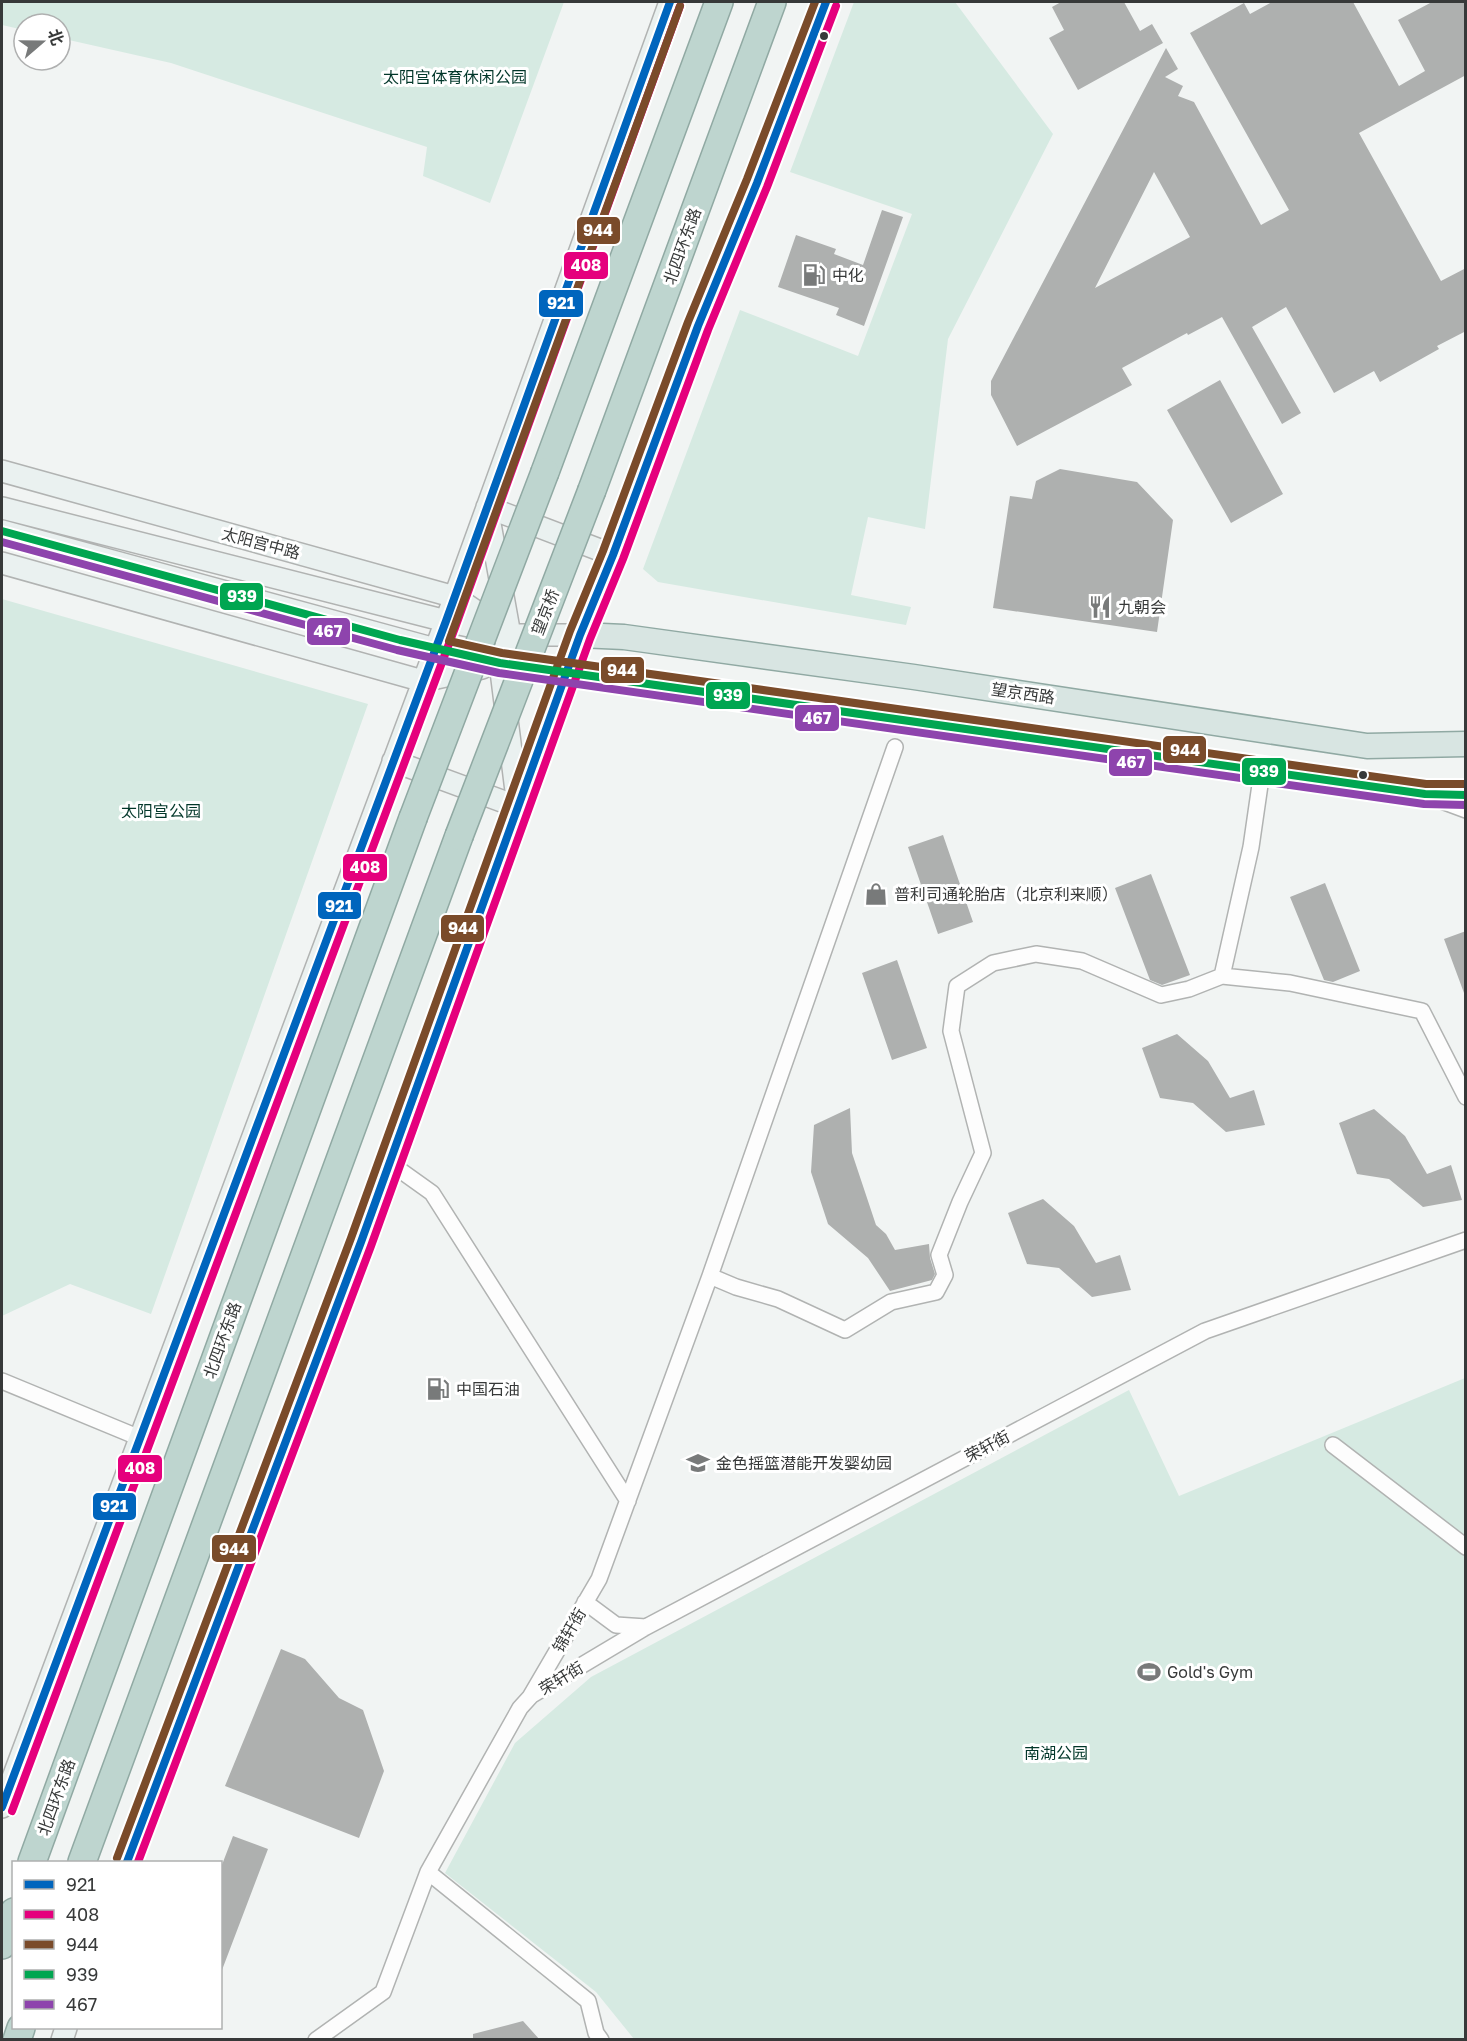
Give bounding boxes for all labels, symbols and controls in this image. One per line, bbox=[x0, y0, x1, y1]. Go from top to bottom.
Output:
north arrow bbox=[12, 12, 72, 72]
text: 北 bbox=[44, 26, 68, 48]
unlabelled marker bbox=[818, 30, 830, 42]
park label: 太阳宫体育休闲公园 bbox=[383, 67, 527, 87]
street label: 北四环东路 bbox=[659, 205, 705, 287]
line badge: 944 bbox=[576, 216, 621, 245]
text: 944 bbox=[583, 220, 613, 240]
line badge: 408 bbox=[563, 251, 609, 280]
text: 408 bbox=[571, 255, 601, 275]
fuel station icon: 中化 bbox=[801, 262, 827, 288]
place label: 中化 bbox=[832, 265, 864, 285]
line badge: 921 bbox=[538, 289, 584, 318]
text: 921 bbox=[547, 293, 575, 313]
street label: 太阳宫中路 bbox=[220, 523, 302, 563]
line badge: 939 bbox=[219, 582, 264, 611]
text: 939 bbox=[227, 586, 257, 606]
street label: 望京桥 bbox=[527, 586, 563, 638]
restaurant icon: 九朝会 bbox=[1087, 594, 1113, 620]
place label: 九朝会 bbox=[1118, 597, 1166, 617]
line badge: 467 bbox=[306, 617, 351, 646]
text: 467 bbox=[314, 621, 343, 641]
line badge: 944 bbox=[600, 656, 645, 684]
text: 944 bbox=[607, 660, 637, 680]
street label: 望京西路 bbox=[990, 679, 1056, 707]
line badge: 939 bbox=[705, 681, 751, 710]
text: 939 bbox=[713, 685, 743, 705]
line badge: 467 bbox=[794, 704, 840, 732]
text: 467 bbox=[803, 708, 832, 728]
line badge: 944 bbox=[1162, 735, 1207, 764]
text: 944 bbox=[1170, 740, 1200, 760]
line badge: 467 bbox=[1108, 748, 1153, 777]
text: 467 bbox=[1117, 752, 1146, 772]
line badge: 939 bbox=[1241, 757, 1287, 786]
text: 939 bbox=[1249, 761, 1279, 781]
unlabelled marker bbox=[1357, 769, 1369, 781]
park label: 太阳宫公园 bbox=[121, 801, 201, 821]
line badge: 408 bbox=[342, 853, 388, 882]
text: 408 bbox=[350, 857, 380, 877]
shop icon: 普利司通轮胎店（北京利来顺） bbox=[863, 881, 889, 907]
place label: 普利司通轮胎店（北京利来顺） bbox=[894, 884, 1118, 904]
line badge: 921 bbox=[317, 891, 362, 920]
text: 921 bbox=[325, 896, 353, 916]
line badge: 944 bbox=[440, 914, 485, 943]
text: 944 bbox=[448, 918, 478, 938]
street label: 北四环东路 bbox=[199, 1299, 245, 1381]
fuel station icon: 中国石油 bbox=[425, 1376, 451, 1402]
place label: 中国石油 bbox=[456, 1379, 520, 1399]
street label: 荣轩街 bbox=[961, 1426, 1013, 1466]
school or university icon: 金色摇篮潜能开发婴幼园 bbox=[685, 1450, 711, 1476]
place label: 金色摇篮潜能开发婴幼园 bbox=[716, 1453, 892, 1473]
line badge: 408 bbox=[117, 1454, 163, 1483]
text: 408 bbox=[125, 1458, 155, 1478]
line badge: 921 bbox=[92, 1492, 137, 1521]
text: 921 bbox=[100, 1496, 128, 1516]
line badge: 944 bbox=[211, 1534, 257, 1563]
text: 944 bbox=[219, 1539, 249, 1559]
street label: 锦轩街 bbox=[548, 1604, 590, 1656]
street label: 荣轩街 bbox=[535, 1657, 587, 1699]
sports icon: Gold's Gym bbox=[1136, 1659, 1162, 1685]
place label: Gold's Gym bbox=[1167, 1662, 1253, 1682]
park label: 南湖公园 bbox=[1024, 1743, 1088, 1763]
street label: 北四环东路 bbox=[33, 1756, 79, 1838]
legend bbox=[12, 1861, 222, 2029]
text: 921 bbox=[66, 1873, 96, 1895]
text: 408 bbox=[66, 1903, 99, 1925]
text: 944 bbox=[66, 1933, 99, 1955]
text: 939 bbox=[66, 1963, 98, 1985]
text: 467 bbox=[66, 1993, 97, 2015]

